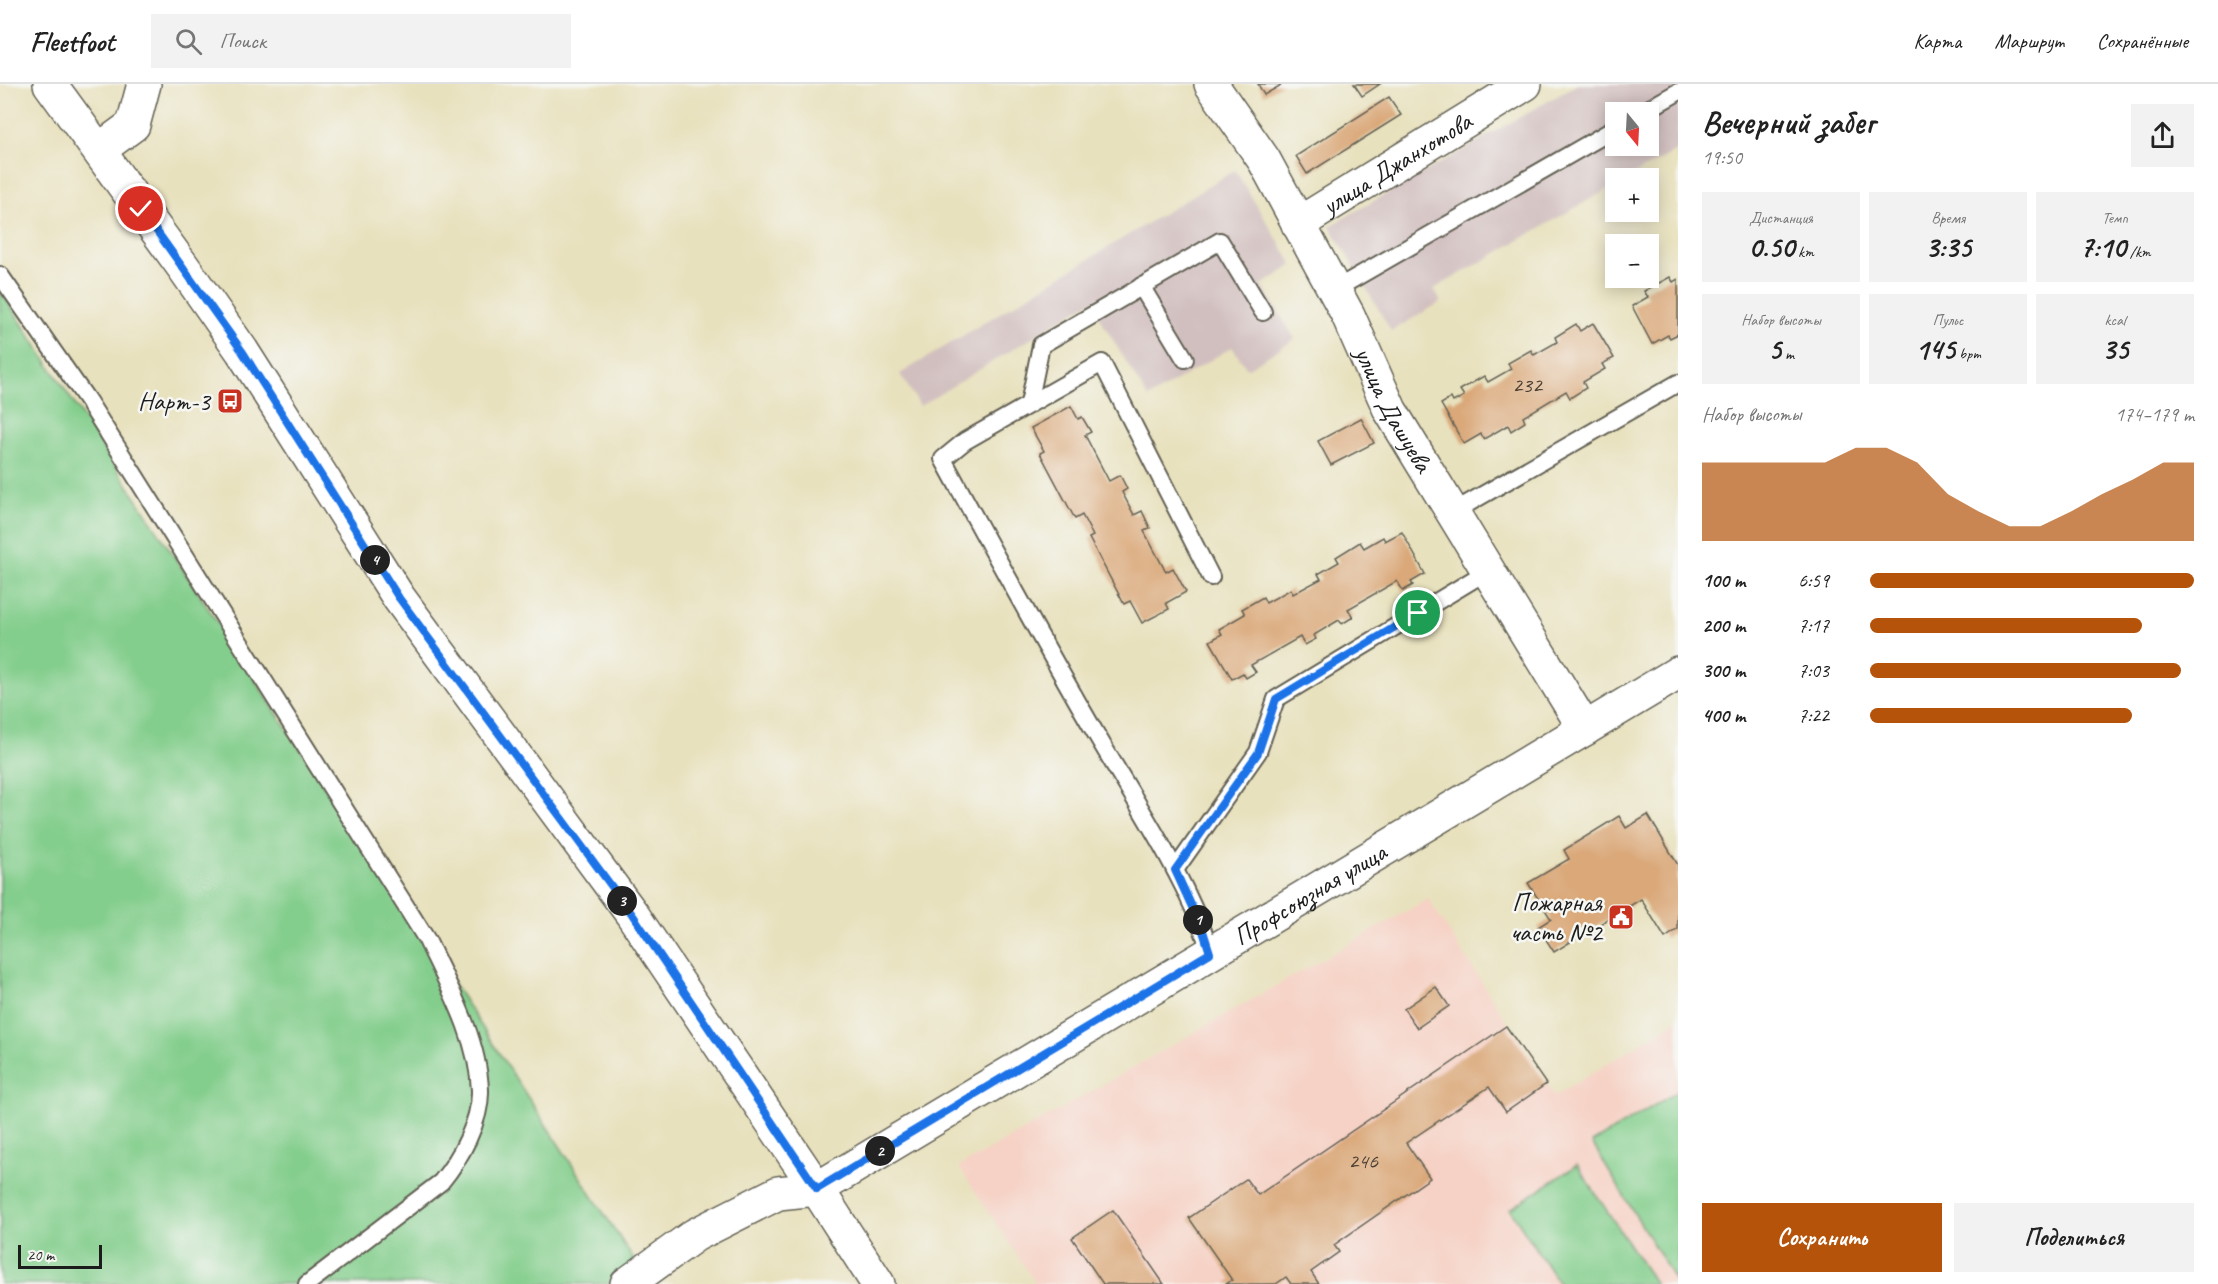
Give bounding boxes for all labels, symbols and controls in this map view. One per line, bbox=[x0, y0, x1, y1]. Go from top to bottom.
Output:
search box bbox=[151, 14, 571, 68]
text: Fleetfoot bbox=[30, 24, 115, 59]
icon: search bbox=[172, 25, 205, 58]
text: Поиск bbox=[220, 27, 266, 55]
text: Карта bbox=[1913, 28, 1962, 54]
text: Маршрут bbox=[1995, 28, 2064, 54]
text: Сохранённые bbox=[2097, 28, 2188, 54]
text: Вечерний забег bbox=[1702, 101, 1875, 143]
north arrow bbox=[1605, 102, 1659, 156]
map controls bbox=[1605, 102, 1659, 288]
street label: улица Джанхотова bbox=[1314, 104, 1479, 223]
button: share bbox=[2131, 104, 2194, 167]
text: 19:50 bbox=[1702, 145, 1742, 170]
button: + bbox=[1605, 168, 1659, 222]
pin bbox=[115, 183, 166, 234]
icon: check bbox=[124, 192, 157, 225]
text: Дистанция bbox=[1749, 208, 1813, 228]
text: Время bbox=[1931, 208, 1965, 228]
text: Темп bbox=[2102, 208, 2128, 228]
text: 0.50 bbox=[1748, 228, 1794, 266]
text: 3:35 bbox=[1925, 228, 1971, 266]
text: 7:10 bbox=[2079, 228, 2126, 266]
button: − bbox=[1605, 234, 1659, 288]
text: km bbox=[1794, 242, 1814, 262]
text: /km bbox=[2126, 242, 2151, 262]
text: Набор высоты bbox=[1741, 310, 1821, 330]
text: Пульс bbox=[1933, 310, 1963, 330]
text: kcal bbox=[2104, 310, 2126, 330]
text: 5 bbox=[1768, 330, 1781, 368]
text: 145 bbox=[1915, 330, 1955, 368]
text: 35 bbox=[2102, 330, 2128, 368]
street label: улица Дашуева bbox=[1347, 340, 1441, 480]
text: m bbox=[1781, 344, 1794, 364]
text: bpm bbox=[1955, 344, 1981, 364]
house number: 232 bbox=[1512, 371, 1544, 399]
place label: Нарт-3 bbox=[138, 385, 212, 418]
bus stop icon: Нарт-3 bbox=[215, 386, 245, 416]
text: Набор высоты bbox=[1702, 402, 1801, 427]
text: 174–179 m bbox=[2115, 402, 2194, 427]
pin: 4 bbox=[360, 545, 390, 575]
text: 4 bbox=[371, 550, 379, 570]
text: 100 m bbox=[1702, 568, 1745, 593]
text: 6:59 bbox=[1798, 568, 1829, 593]
pin bbox=[1392, 587, 1443, 638]
icon: arrive bbox=[1401, 596, 1434, 629]
text: 200 m bbox=[1702, 613, 1745, 638]
text: 7:17 bbox=[1798, 613, 1829, 638]
text: 300 m bbox=[1702, 658, 1745, 683]
text: 7:03 bbox=[1798, 658, 1829, 683]
text: 400 m bbox=[1702, 703, 1745, 728]
text: 7:22 bbox=[1798, 703, 1829, 728]
street label: Профсоюзная улица bbox=[1227, 834, 1393, 952]
pin: 3 bbox=[607, 886, 637, 916]
place label: Пожарная часть №2 bbox=[1510, 886, 1604, 949]
text: 3 bbox=[618, 891, 626, 911]
public building icon: Пожарная часть №2 bbox=[1606, 902, 1636, 932]
pin: 1 bbox=[1183, 905, 1213, 935]
text: 1 bbox=[1194, 910, 1202, 930]
pin: 2 bbox=[865, 1136, 895, 1166]
text: 2 bbox=[876, 1141, 884, 1161]
house number: 246 bbox=[1348, 1147, 1379, 1175]
button: Сохранить bbox=[1702, 1203, 1942, 1272]
button: Поделиться bbox=[1954, 1203, 2194, 1272]
scale bar bbox=[18, 1242, 102, 1270]
text: 20 m bbox=[27, 1245, 54, 1265]

